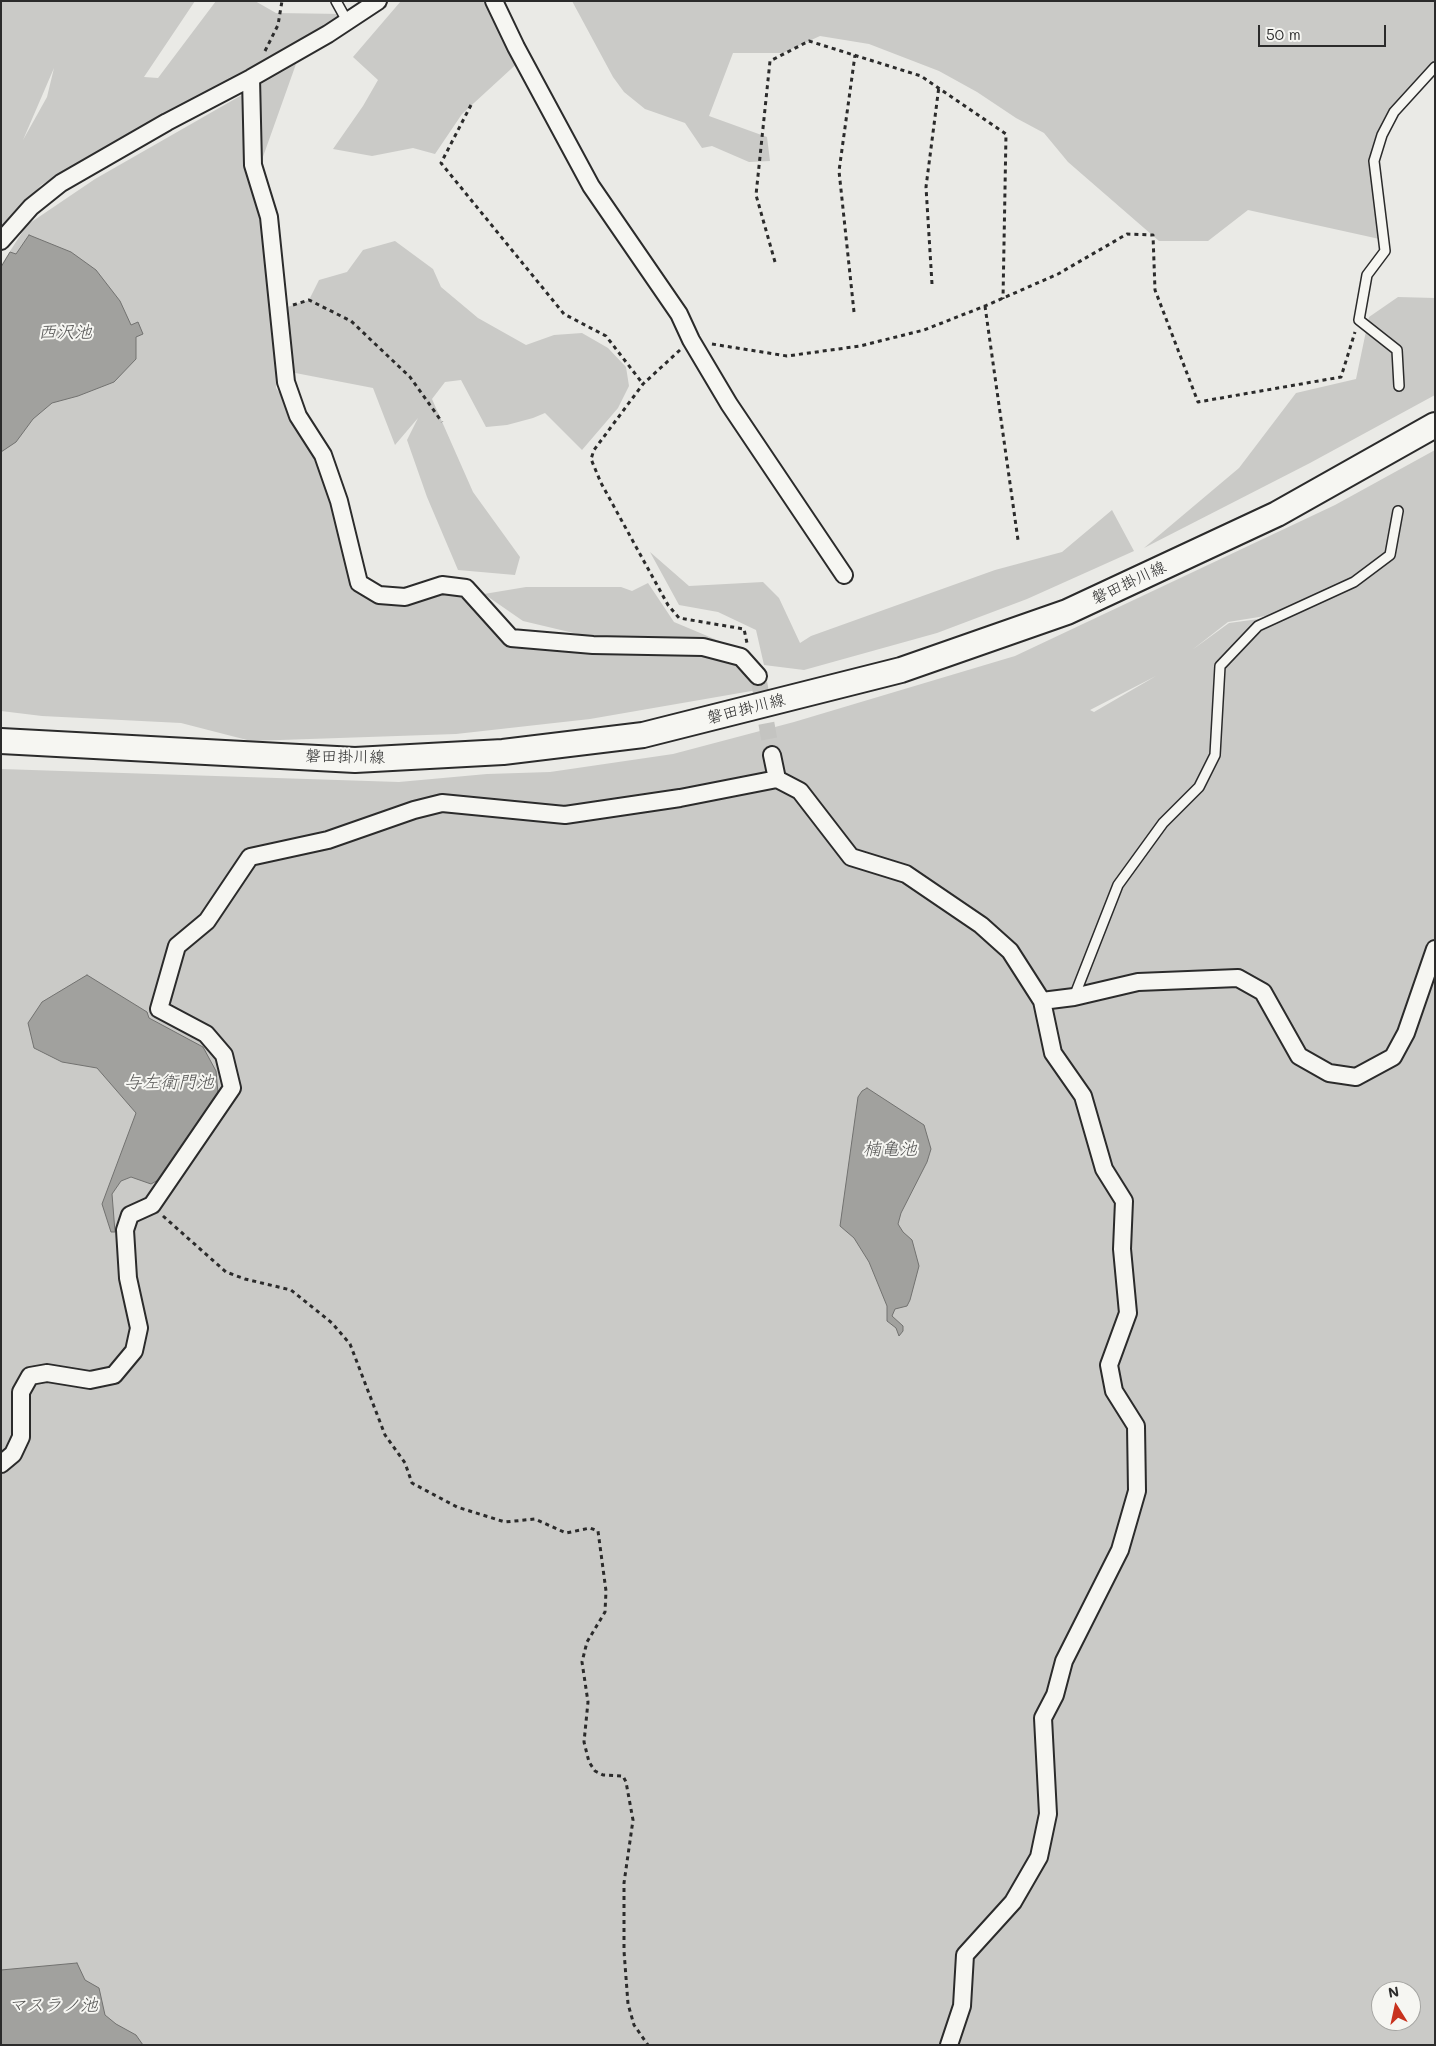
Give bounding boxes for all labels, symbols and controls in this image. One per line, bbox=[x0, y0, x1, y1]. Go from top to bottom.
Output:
scale bar bbox=[1261, 15, 1388, 47]
text: 50 m bbox=[1266, 24, 1301, 44]
water label: 西沢池 bbox=[38, 321, 92, 343]
street label: 磐田掛川線 bbox=[1089, 557, 1169, 609]
street label: 磐田掛川線 bbox=[705, 690, 787, 728]
street label: 磐田掛川線 bbox=[305, 747, 385, 767]
water label: 与左衛門池 bbox=[124, 1071, 214, 1093]
water label: 楠亀池 bbox=[863, 1138, 917, 1160]
north arrow bbox=[1371, 1981, 1421, 2031]
text: N bbox=[1387, 1981, 1400, 2002]
water label: マスラノ池 bbox=[8, 1994, 98, 2016]

